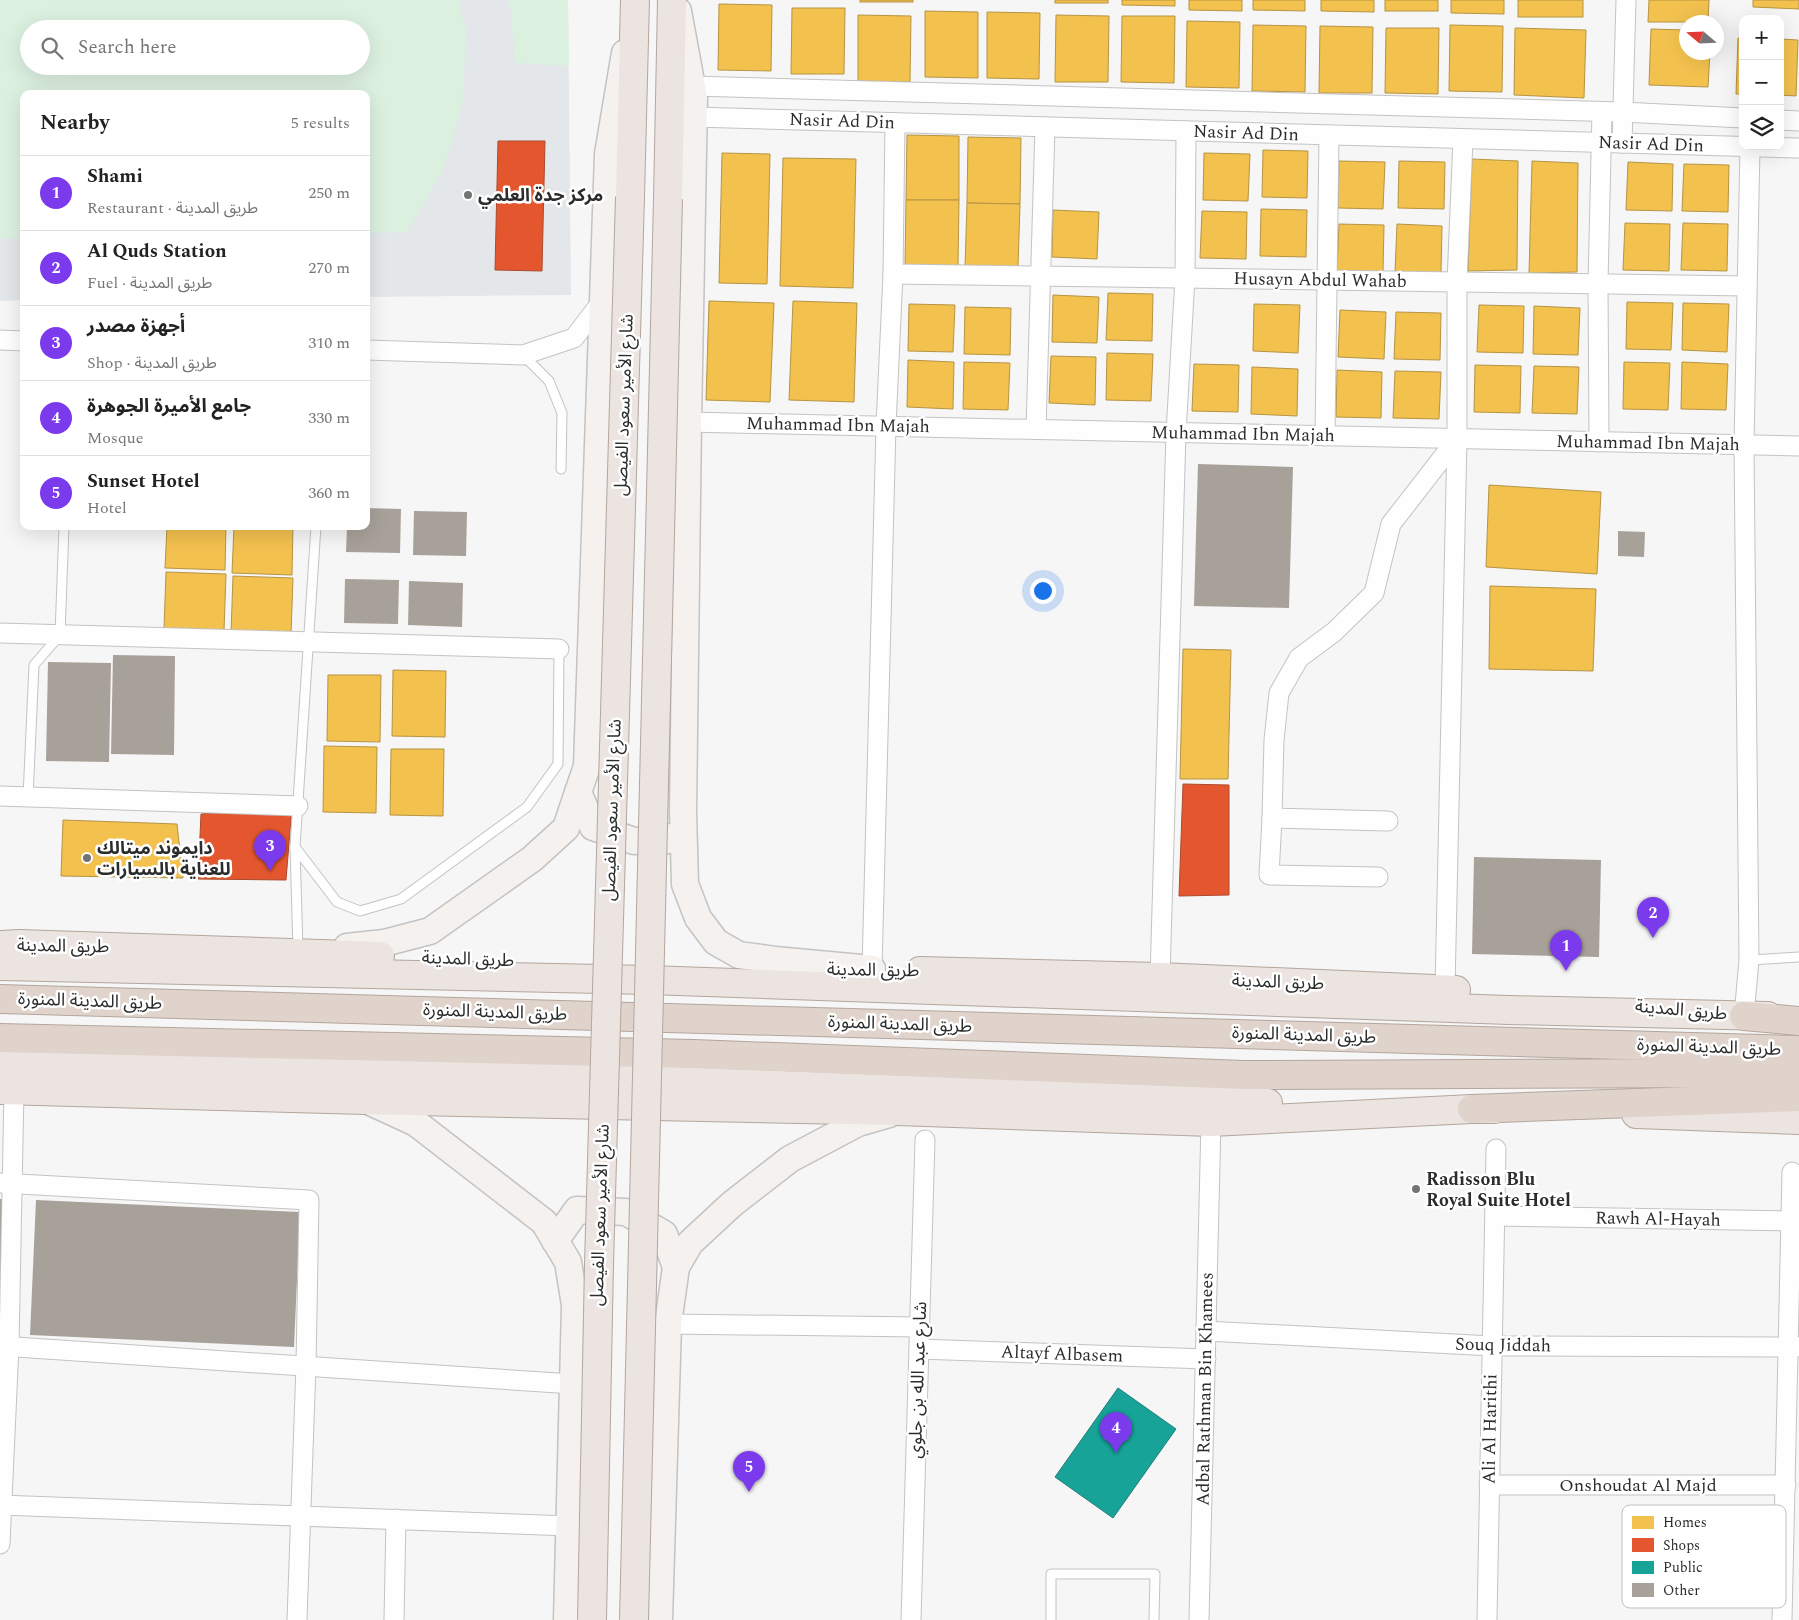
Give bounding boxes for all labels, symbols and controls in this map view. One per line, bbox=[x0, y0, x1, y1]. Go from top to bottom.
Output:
north arrow bbox=[1679, 15, 1724, 60]
map controls bbox=[1739, 15, 1784, 150]
button: + bbox=[1739, 15, 1784, 60]
search box bbox=[20, 20, 370, 75]
text: Search here bbox=[78, 33, 177, 62]
icon: search bbox=[38, 34, 66, 62]
button: − bbox=[1739, 60, 1784, 105]
button: layers bbox=[1739, 105, 1784, 150]
street label: Nasir Ad Din bbox=[789, 106, 895, 136]
text: Nearby bbox=[40, 107, 110, 139]
text: 5 results bbox=[291, 111, 350, 135]
street label: Nasir Ad Din bbox=[1193, 118, 1299, 148]
street label: Nasir Ad Din bbox=[1598, 129, 1704, 159]
text: Shami bbox=[87, 162, 143, 191]
text: 1 bbox=[52, 181, 60, 205]
text: 250 m bbox=[308, 181, 350, 205]
place label: مركز جدة العلمي bbox=[478, 182, 603, 209]
marker: مركز جدة العلمي bbox=[462, 189, 474, 201]
text: Restaurant · طريق المدينة bbox=[87, 196, 258, 220]
text: Al Quds Station bbox=[87, 237, 227, 266]
text: 2 bbox=[52, 256, 60, 280]
text: 270 m bbox=[308, 256, 350, 280]
street label: Husayn Abdul Wahab bbox=[1233, 265, 1407, 295]
text: Fuel · طريق المدينة bbox=[87, 271, 212, 295]
text: أجهزة مصدر bbox=[87, 312, 185, 341]
street label: شارع الأمير سعود الفيصل bbox=[607, 314, 641, 496]
text: 3 bbox=[52, 331, 60, 355]
text: 310 m bbox=[308, 331, 350, 355]
text: Shop · طريق المدينة bbox=[87, 351, 217, 375]
text: جامع الأميرة الجوهرة bbox=[87, 392, 251, 421]
text: 4 bbox=[52, 406, 60, 430]
text: 330 m bbox=[308, 406, 350, 430]
street label: Muhammad Ibn Majah bbox=[746, 410, 930, 440]
street label: Muhammad Ibn Majah bbox=[1151, 419, 1335, 449]
text: Mosque bbox=[87, 426, 144, 450]
street label: Muhammad Ibn Majah bbox=[1556, 428, 1740, 458]
text: Sunset Hotel bbox=[87, 467, 200, 496]
text: 5 bbox=[52, 481, 60, 505]
text: 360 m bbox=[308, 481, 350, 505]
text: Hotel bbox=[87, 496, 127, 520]
your location bbox=[1030, 578, 1056, 604]
street label: شارع الأمير سعود الفيصل bbox=[595, 719, 629, 901]
pin: 3 bbox=[254, 830, 286, 871]
place label: دايموند ميتالك للعناية بالسيارات bbox=[97, 835, 231, 883]
marker: دايموند ميتالك للعناية بالسيارات bbox=[81, 852, 93, 864]
pin: 2 bbox=[1637, 897, 1669, 938]
pin: 1 bbox=[1550, 930, 1582, 971]
street label: طريق المدينة bbox=[17, 932, 109, 960]
street label: طريق المدينة bbox=[421, 944, 515, 974]
street label: طريق المدينة bbox=[827, 956, 919, 984]
street label: طريق المدينة bbox=[1231, 967, 1325, 997]
street label: طريق المدينة المنورة bbox=[17, 985, 163, 1017]
street label: طريق المدينة bbox=[1634, 993, 1728, 1027]
street label: طريق المدينة المنورة bbox=[422, 996, 568, 1028]
street label: طريق المدينة المنورة bbox=[827, 1008, 973, 1040]
street label: طريق المدينة المنورة bbox=[1231, 1019, 1377, 1051]
street label: طريق المدينة المنورة bbox=[1636, 1031, 1782, 1063]
street label: شارع الأمير سعود الفيصل bbox=[583, 1124, 617, 1306]
place label: Radisson Blu Royal Suite Hotel bbox=[1426, 1166, 1571, 1214]
marker: Radisson Blu Royal Suite Hotel bbox=[1410, 1183, 1422, 1195]
street label: Rawh Al-Hayah bbox=[1595, 1204, 1721, 1234]
street label: Adbal Rathman Bin Khamees bbox=[1189, 1272, 1221, 1506]
street label: شارع عبد الله بن جلوي bbox=[902, 1301, 934, 1459]
street label: Souq Jiddah bbox=[1455, 1331, 1551, 1359]
street label: Altayf Albasem bbox=[1000, 1338, 1124, 1370]
street label: Ali Al Harithi bbox=[1476, 1374, 1504, 1484]
pin: 4 bbox=[1100, 1412, 1132, 1453]
pin: 5 bbox=[733, 1451, 765, 1492]
street label: Onshoudat Al Majd bbox=[1559, 1472, 1717, 1499]
legend bbox=[1622, 1505, 1786, 1608]
text: Homes bbox=[1663, 1512, 1707, 1533]
text: Shops bbox=[1663, 1535, 1700, 1556]
text: Public bbox=[1663, 1557, 1703, 1578]
text: Other bbox=[1663, 1580, 1700, 1601]

